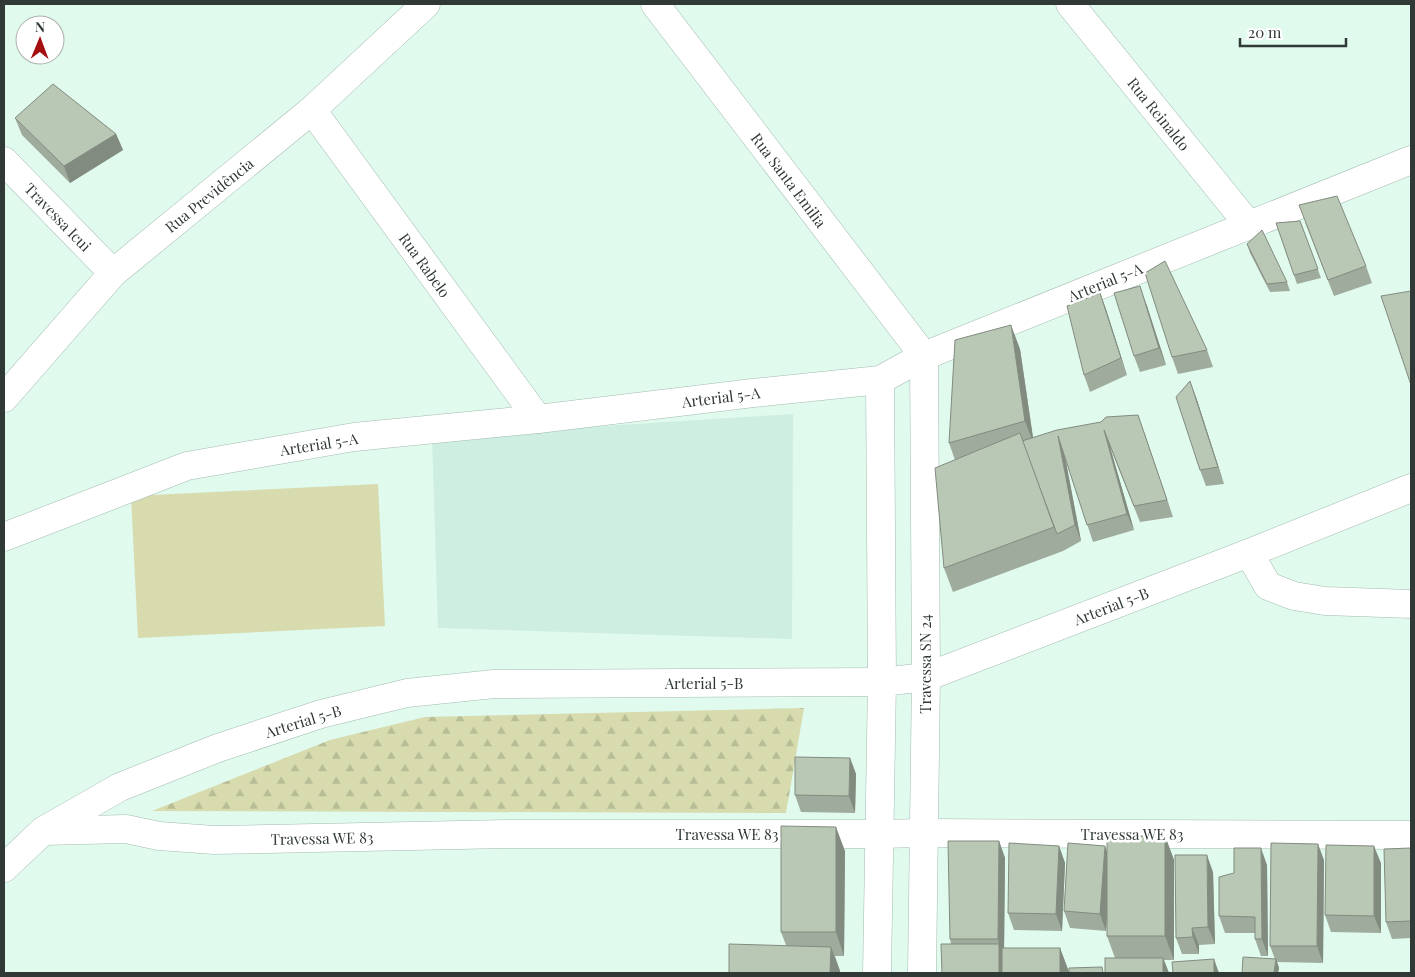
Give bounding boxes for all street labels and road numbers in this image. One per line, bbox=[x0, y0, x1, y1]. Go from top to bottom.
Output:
street label: Rua Reinaldo bbox=[1123, 73, 1195, 155]
street label: Rua Santa Emilia bbox=[747, 129, 831, 232]
street label: Rua Previdência bbox=[161, 153, 258, 237]
street label: Travessa Icui bbox=[20, 178, 96, 256]
street label: Rua Rabelo bbox=[395, 229, 455, 301]
street label: Arterial 5-A bbox=[1064, 258, 1146, 306]
street label: Arterial 5-A bbox=[680, 382, 762, 412]
street label: Arterial 5-A bbox=[278, 428, 360, 460]
street label: Arterial 5-B bbox=[1070, 583, 1151, 630]
street label: Travessa SN 24 bbox=[915, 614, 935, 714]
street label: Arterial 5-B bbox=[664, 673, 743, 693]
street label: Arterial 5-B bbox=[262, 700, 344, 742]
street label: Travessa WE 83 bbox=[676, 824, 779, 844]
street label: Travessa WE 83 bbox=[1081, 824, 1184, 844]
street label: Travessa WE 83 bbox=[270, 827, 374, 849]

